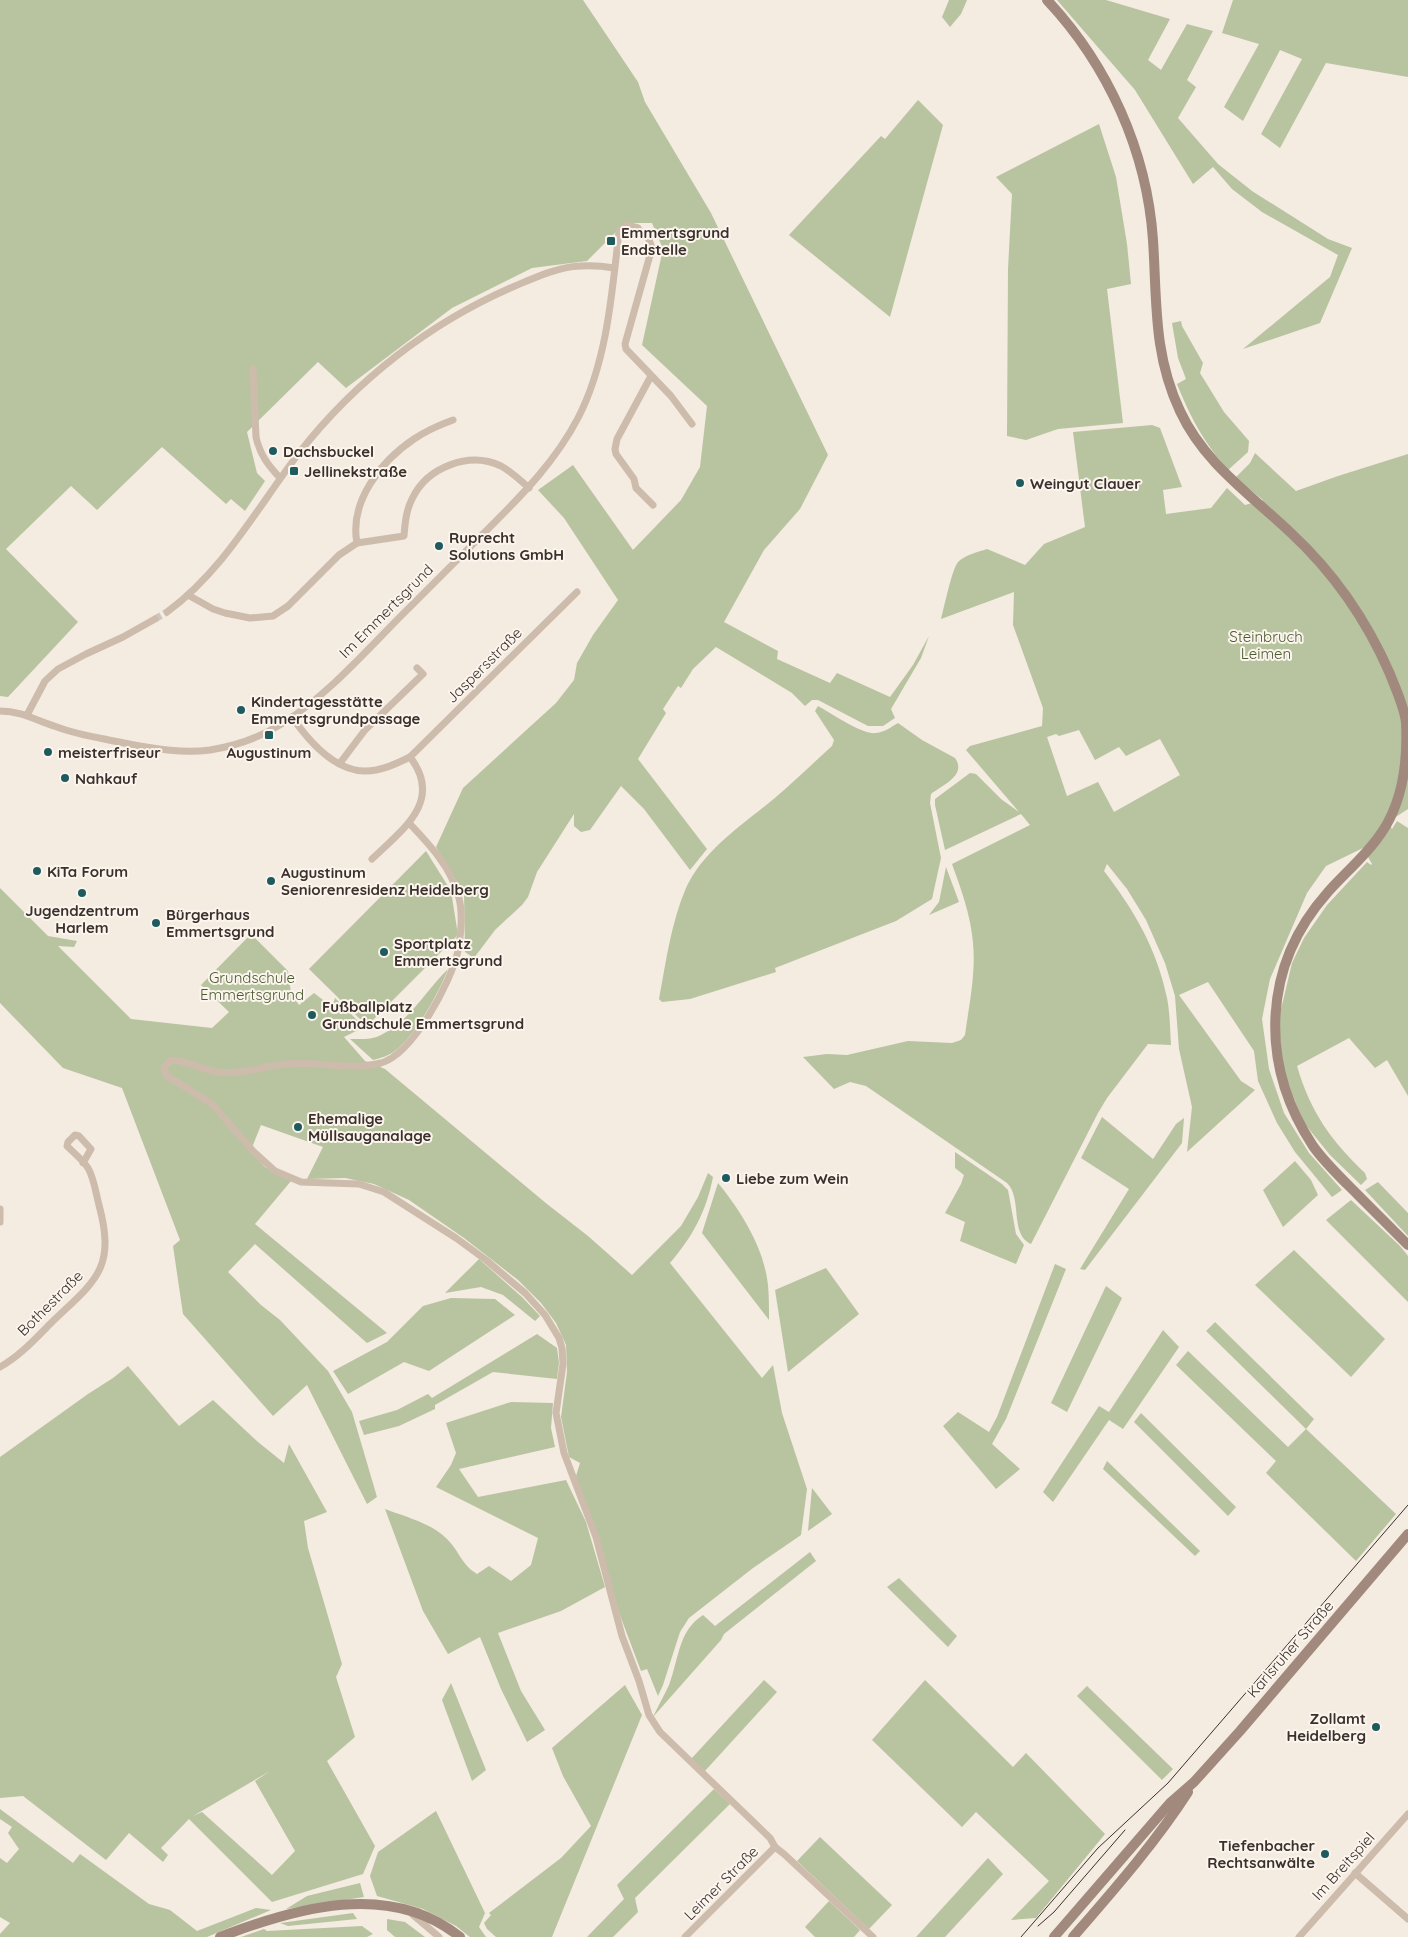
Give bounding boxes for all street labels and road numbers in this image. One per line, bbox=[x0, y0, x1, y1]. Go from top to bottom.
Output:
street label: Im Emmertsgrund bbox=[335, 560, 437, 662]
street label: Jaspersstraße bbox=[442, 623, 526, 707]
street label: Bothestraße bbox=[13, 1266, 87, 1340]
street label: Karlsruher Straße bbox=[1243, 1597, 1337, 1701]
street label: Im Breitspiel bbox=[1307, 1828, 1379, 1904]
street label: Leimer Straße bbox=[680, 1842, 762, 1924]

